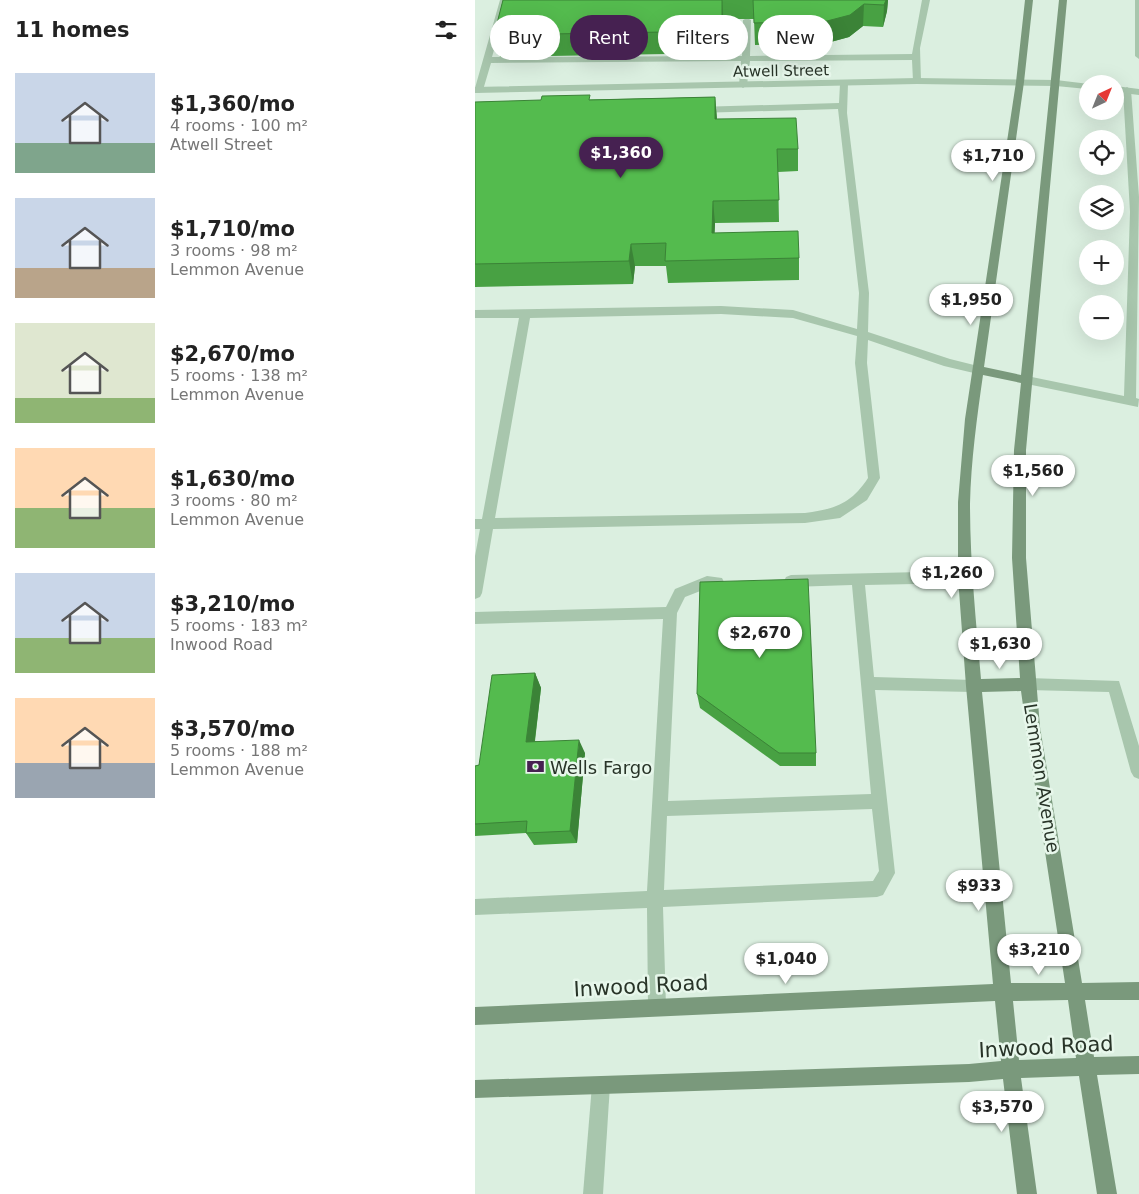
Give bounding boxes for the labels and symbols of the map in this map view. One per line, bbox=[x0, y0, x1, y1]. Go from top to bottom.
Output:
street label: Atwell Street bbox=[733, 61, 829, 81]
north arrow bbox=[1079, 75, 1124, 120]
pin: $1,360 bbox=[580, 136, 662, 179]
pin: $1,710 bbox=[952, 140, 1034, 182]
pin: $1,950 bbox=[930, 284, 1012, 326]
pin: $1,560 bbox=[992, 454, 1074, 497]
pin: $1,260 bbox=[911, 556, 993, 599]
pin: $2,670 bbox=[719, 616, 801, 659]
pin: $1,630 bbox=[959, 628, 1041, 670]
street label: Lemmon Avenue bbox=[1020, 702, 1064, 854]
bank icon: Wells Fargo bbox=[526, 757, 546, 777]
place label: Wells Fargo bbox=[550, 757, 652, 778]
pin: $933 bbox=[949, 870, 1009, 912]
pin: $3,210 bbox=[998, 934, 1080, 976]
pin: $1,040 bbox=[745, 942, 827, 985]
street label: Inwood Road bbox=[573, 970, 709, 1002]
street label: Inwood Road bbox=[978, 1031, 1114, 1063]
pin: $3,570 bbox=[961, 1090, 1043, 1133]

